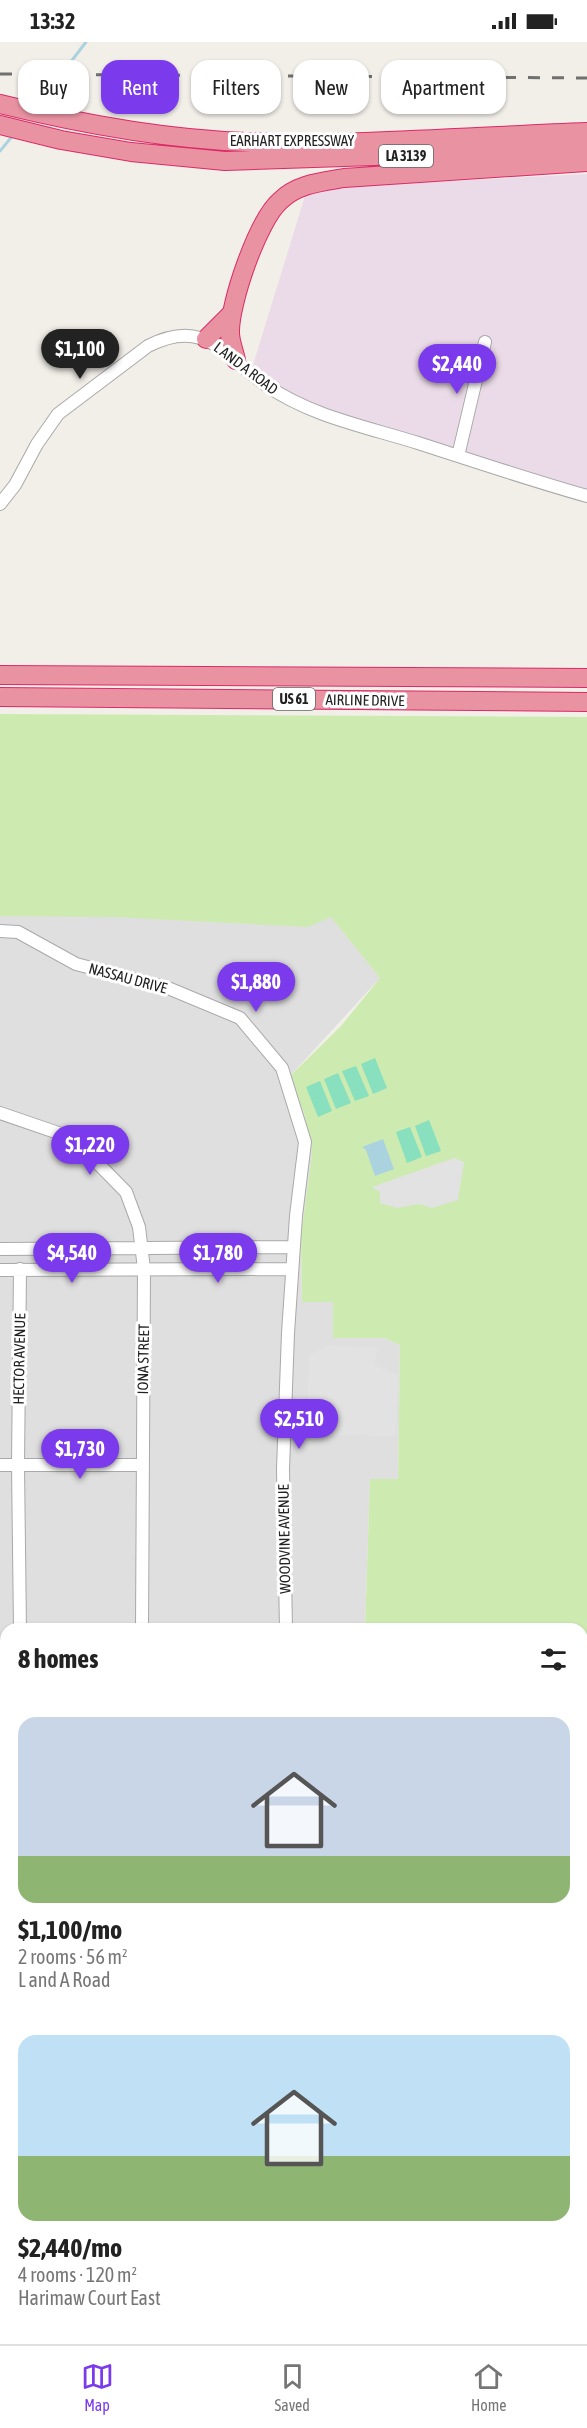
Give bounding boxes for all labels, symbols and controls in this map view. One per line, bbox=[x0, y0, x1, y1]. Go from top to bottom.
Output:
text: 13:32 bbox=[30, 8, 75, 34]
chip: Buy bbox=[18, 60, 89, 114]
chip: Rent bbox=[101, 60, 179, 114]
chip: Filters bbox=[191, 60, 281, 114]
chip: New bbox=[293, 60, 369, 114]
chip: Apartment bbox=[381, 60, 506, 114]
street label: EARHART EXPRESSWAY bbox=[230, 132, 354, 149]
road number: LA 3139 bbox=[379, 145, 433, 167]
pin: $1,100 bbox=[31, 329, 129, 380]
text: $1,100 bbox=[55, 337, 105, 360]
street label: L AND A ROAD bbox=[211, 338, 281, 398]
pin: $2,440 bbox=[408, 344, 506, 395]
text: $2,440 bbox=[432, 352, 482, 375]
road number: US 61 bbox=[273, 688, 315, 710]
street label: AIRLINE DRIVE bbox=[325, 691, 405, 709]
street label: NASSAU DRIVE bbox=[87, 959, 170, 997]
pin: $1,880 bbox=[207, 962, 305, 1013]
text: $1,880 bbox=[231, 970, 281, 993]
pin: $1,220 bbox=[41, 1125, 139, 1176]
text: $1,220 bbox=[65, 1133, 115, 1156]
pin: $4,540 bbox=[23, 1233, 121, 1284]
pin: $1,780 bbox=[169, 1233, 267, 1284]
text: $4,540 bbox=[47, 1241, 97, 1264]
text: $1,780 bbox=[193, 1241, 243, 1264]
street label: HECTOR AVENUE bbox=[10, 1313, 28, 1405]
street label: IONA STREET bbox=[134, 1323, 152, 1394]
pin: $2,510 bbox=[250, 1399, 348, 1450]
text: $2,510 bbox=[274, 1407, 324, 1430]
pin: $1,730 bbox=[31, 1429, 129, 1480]
text: $1,730 bbox=[55, 1437, 105, 1460]
street label: WOODVINE AVENUE bbox=[275, 1483, 293, 1594]
icon: filters bbox=[537, 1643, 570, 1676]
text: 8 homes bbox=[18, 1644, 98, 1674]
icon: home bbox=[240, 1756, 348, 1864]
text: $1,100/mo bbox=[18, 1915, 122, 1945]
text: 2 rooms · 56 m² bbox=[18, 1945, 128, 1968]
text: L and A Road bbox=[18, 1968, 110, 1991]
icon: home bbox=[240, 2074, 348, 2182]
text: $2,440/mo bbox=[18, 2233, 122, 2263]
text: 4 rooms · 120 m² bbox=[18, 2263, 137, 2286]
text: Harimaw Court East bbox=[18, 2286, 161, 2309]
tab: Map bbox=[81, 2360, 114, 2414]
tab: Saved bbox=[275, 2360, 310, 2414]
tab: Home bbox=[471, 2360, 506, 2414]

